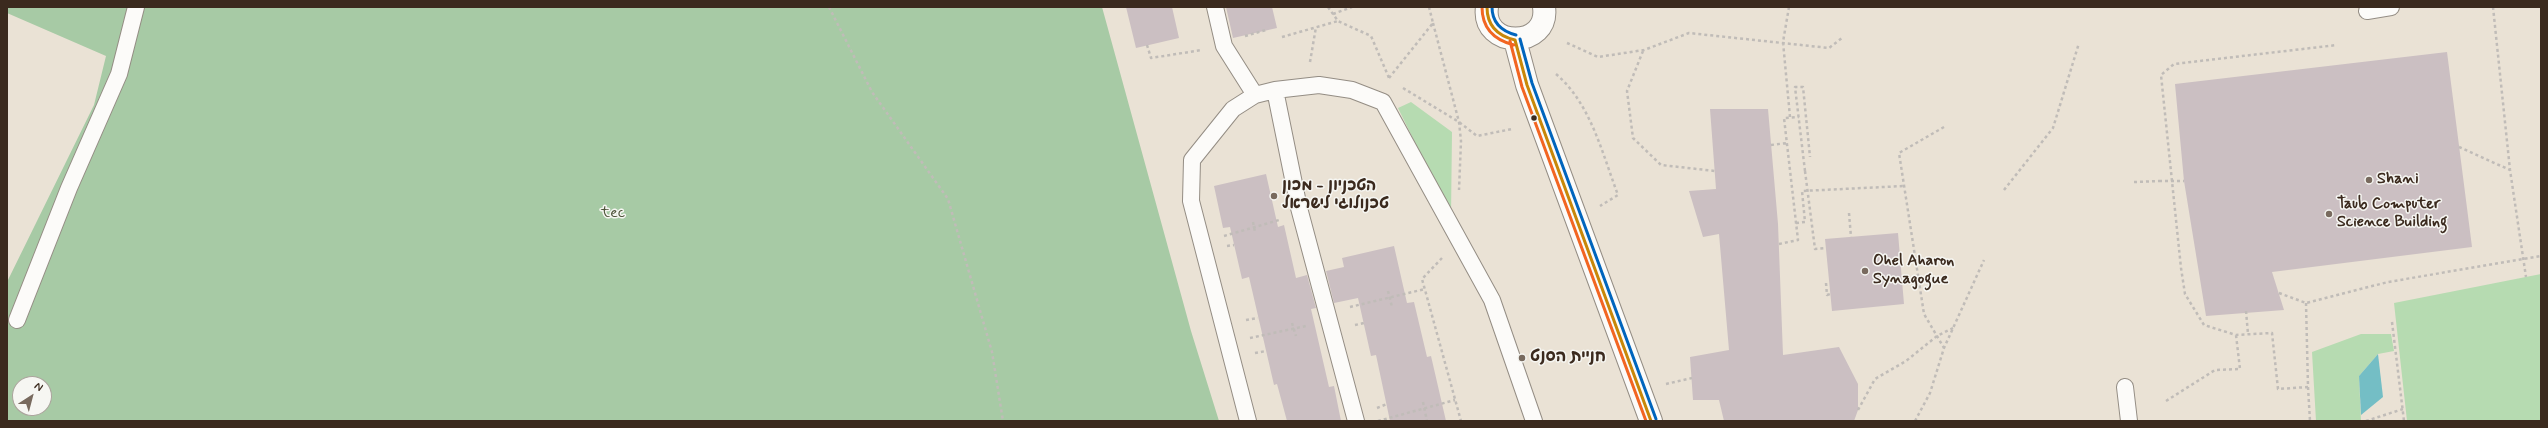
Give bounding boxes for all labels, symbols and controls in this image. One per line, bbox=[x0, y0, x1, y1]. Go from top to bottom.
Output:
unlabelled marker bbox=[1529, 113, 1539, 123]
place label: Shani bbox=[2377, 170, 2419, 190]
marker: Shani bbox=[2364, 175, 2374, 185]
place label: הטכניון - מכון טכנולוגי לישראל bbox=[1282, 177, 1389, 215]
marker: הטכניון - מכון טכנולוגי לישראל bbox=[1269, 191, 1279, 201]
place label: Taub Computer Science Building bbox=[2337, 195, 2448, 233]
park label: tec bbox=[601, 204, 625, 224]
marker: Taub Computer Science Building bbox=[2324, 209, 2334, 219]
place label: Ohel Aharon Synagogue bbox=[1873, 252, 1954, 290]
marker: Ohel Aharon Synagogue bbox=[1860, 266, 1870, 276]
place label: חניית הסנט bbox=[1530, 348, 1606, 368]
marker: חניית הסנט bbox=[1517, 353, 1527, 363]
north arrow bbox=[12, 376, 52, 416]
text: N bbox=[31, 379, 46, 395]

